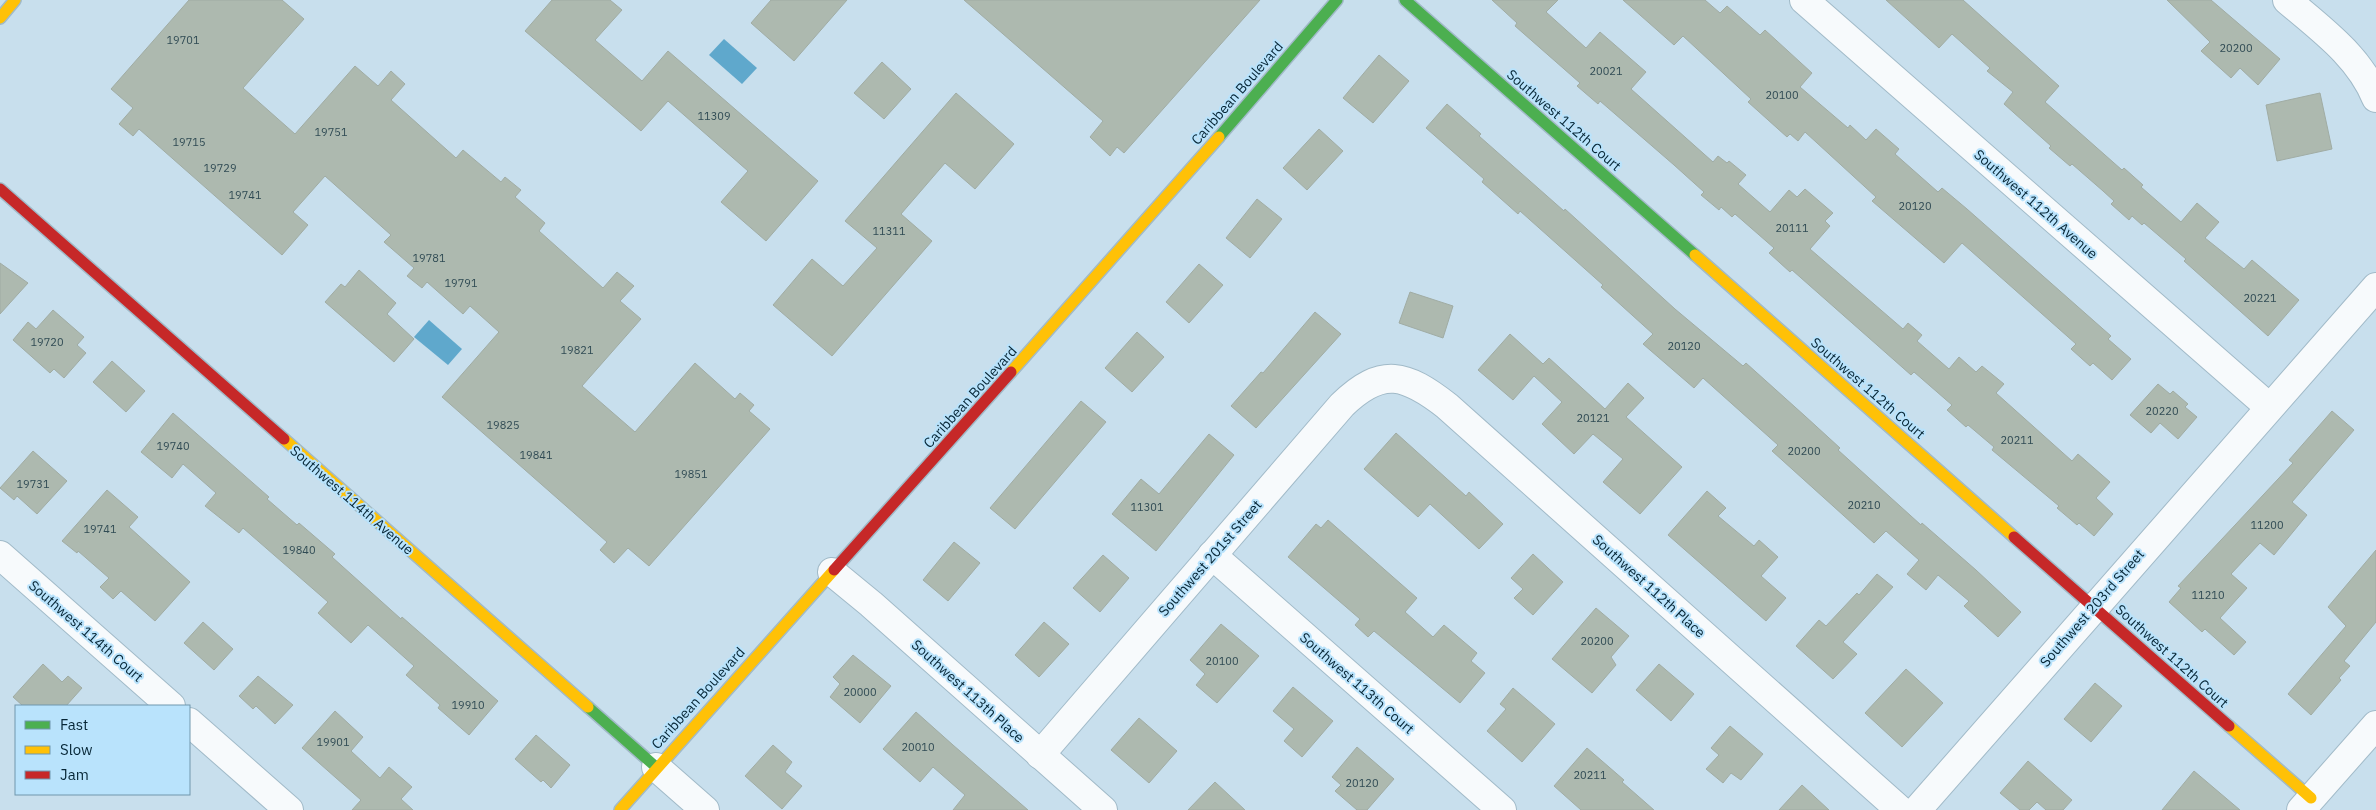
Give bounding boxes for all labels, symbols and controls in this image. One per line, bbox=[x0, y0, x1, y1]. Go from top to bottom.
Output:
house number: 19701 bbox=[167, 33, 200, 47]
street label: Caribbean Boulevard bbox=[1187, 38, 1287, 148]
house number: 20200 bbox=[2220, 41, 2253, 55]
house number: 20021 bbox=[1590, 64, 1623, 78]
street label: Southwest 112th Court bbox=[1503, 65, 1625, 175]
house number: 20100 bbox=[1766, 88, 1799, 102]
house number: 11309 bbox=[698, 109, 731, 123]
house number: 19751 bbox=[315, 125, 348, 139]
house number: 19715 bbox=[173, 135, 206, 149]
street label: Southwest 112th Avenue bbox=[1970, 145, 2102, 263]
house number: 19729 bbox=[204, 161, 237, 175]
house number: 19741 bbox=[229, 188, 262, 202]
house number: 20120 bbox=[1899, 199, 1932, 213]
house number: 20111 bbox=[1776, 221, 1809, 235]
house number: 11311 bbox=[873, 224, 906, 238]
house number: 19781 bbox=[413, 251, 446, 265]
house number: 19791 bbox=[445, 276, 478, 290]
house number: 20221 bbox=[2244, 291, 2277, 305]
street label: Southwest 112th Court bbox=[1807, 333, 1929, 443]
house number: 19720 bbox=[31, 335, 64, 349]
house number: 20120 bbox=[1668, 339, 1701, 353]
street label: Caribbean Boulevard bbox=[919, 342, 1021, 452]
house number: 19821 bbox=[561, 343, 594, 357]
house number: 20220 bbox=[2146, 404, 2179, 418]
house number: 20121 bbox=[1577, 411, 1610, 425]
house number: 19825 bbox=[487, 418, 520, 432]
house number: 20211 bbox=[2001, 433, 2034, 447]
house number: 19740 bbox=[157, 439, 190, 453]
street label: Southwest 114th Avenue bbox=[286, 441, 418, 559]
house number: 20200 bbox=[1788, 444, 1821, 458]
house number: 19841 bbox=[520, 448, 553, 462]
house number: 19851 bbox=[675, 467, 708, 481]
house number: 19731 bbox=[17, 477, 50, 491]
street label: Southwest 201st Street bbox=[1154, 496, 1266, 620]
house number: 20210 bbox=[1848, 498, 1881, 512]
house number: 11301 bbox=[1131, 500, 1164, 514]
house number: 11200 bbox=[2251, 518, 2284, 532]
house number: 19741 bbox=[84, 522, 117, 536]
street label: Southwest 112th Place bbox=[1589, 531, 1709, 642]
house number: 19840 bbox=[283, 543, 316, 557]
street label: Southwest 203rd Street bbox=[2036, 545, 2148, 671]
street label: Southwest 114th Court bbox=[25, 576, 147, 686]
house number: 11210 bbox=[2192, 588, 2225, 602]
street label: Southwest 112th Court bbox=[2112, 600, 2232, 712]
street label: Southwest 113th Court bbox=[1296, 628, 1418, 738]
house number: 20200 bbox=[1581, 634, 1614, 648]
street label: Southwest 113th Place bbox=[908, 636, 1028, 747]
street label: Caribbean Boulevard bbox=[647, 643, 749, 753]
house number: 20100 bbox=[1206, 654, 1239, 668]
house number: 20000 bbox=[844, 685, 877, 699]
house number: 19910 bbox=[452, 698, 485, 712]
legend bbox=[15, 705, 190, 795]
text: Fast bbox=[60, 715, 88, 734]
house number: 19901 bbox=[317, 735, 350, 749]
text: Slow bbox=[60, 740, 93, 759]
house number: 20010 bbox=[902, 740, 935, 754]
text: Jam bbox=[60, 765, 89, 784]
house number: 20211 bbox=[1574, 768, 1607, 782]
house number: 20120 bbox=[1346, 776, 1379, 790]

